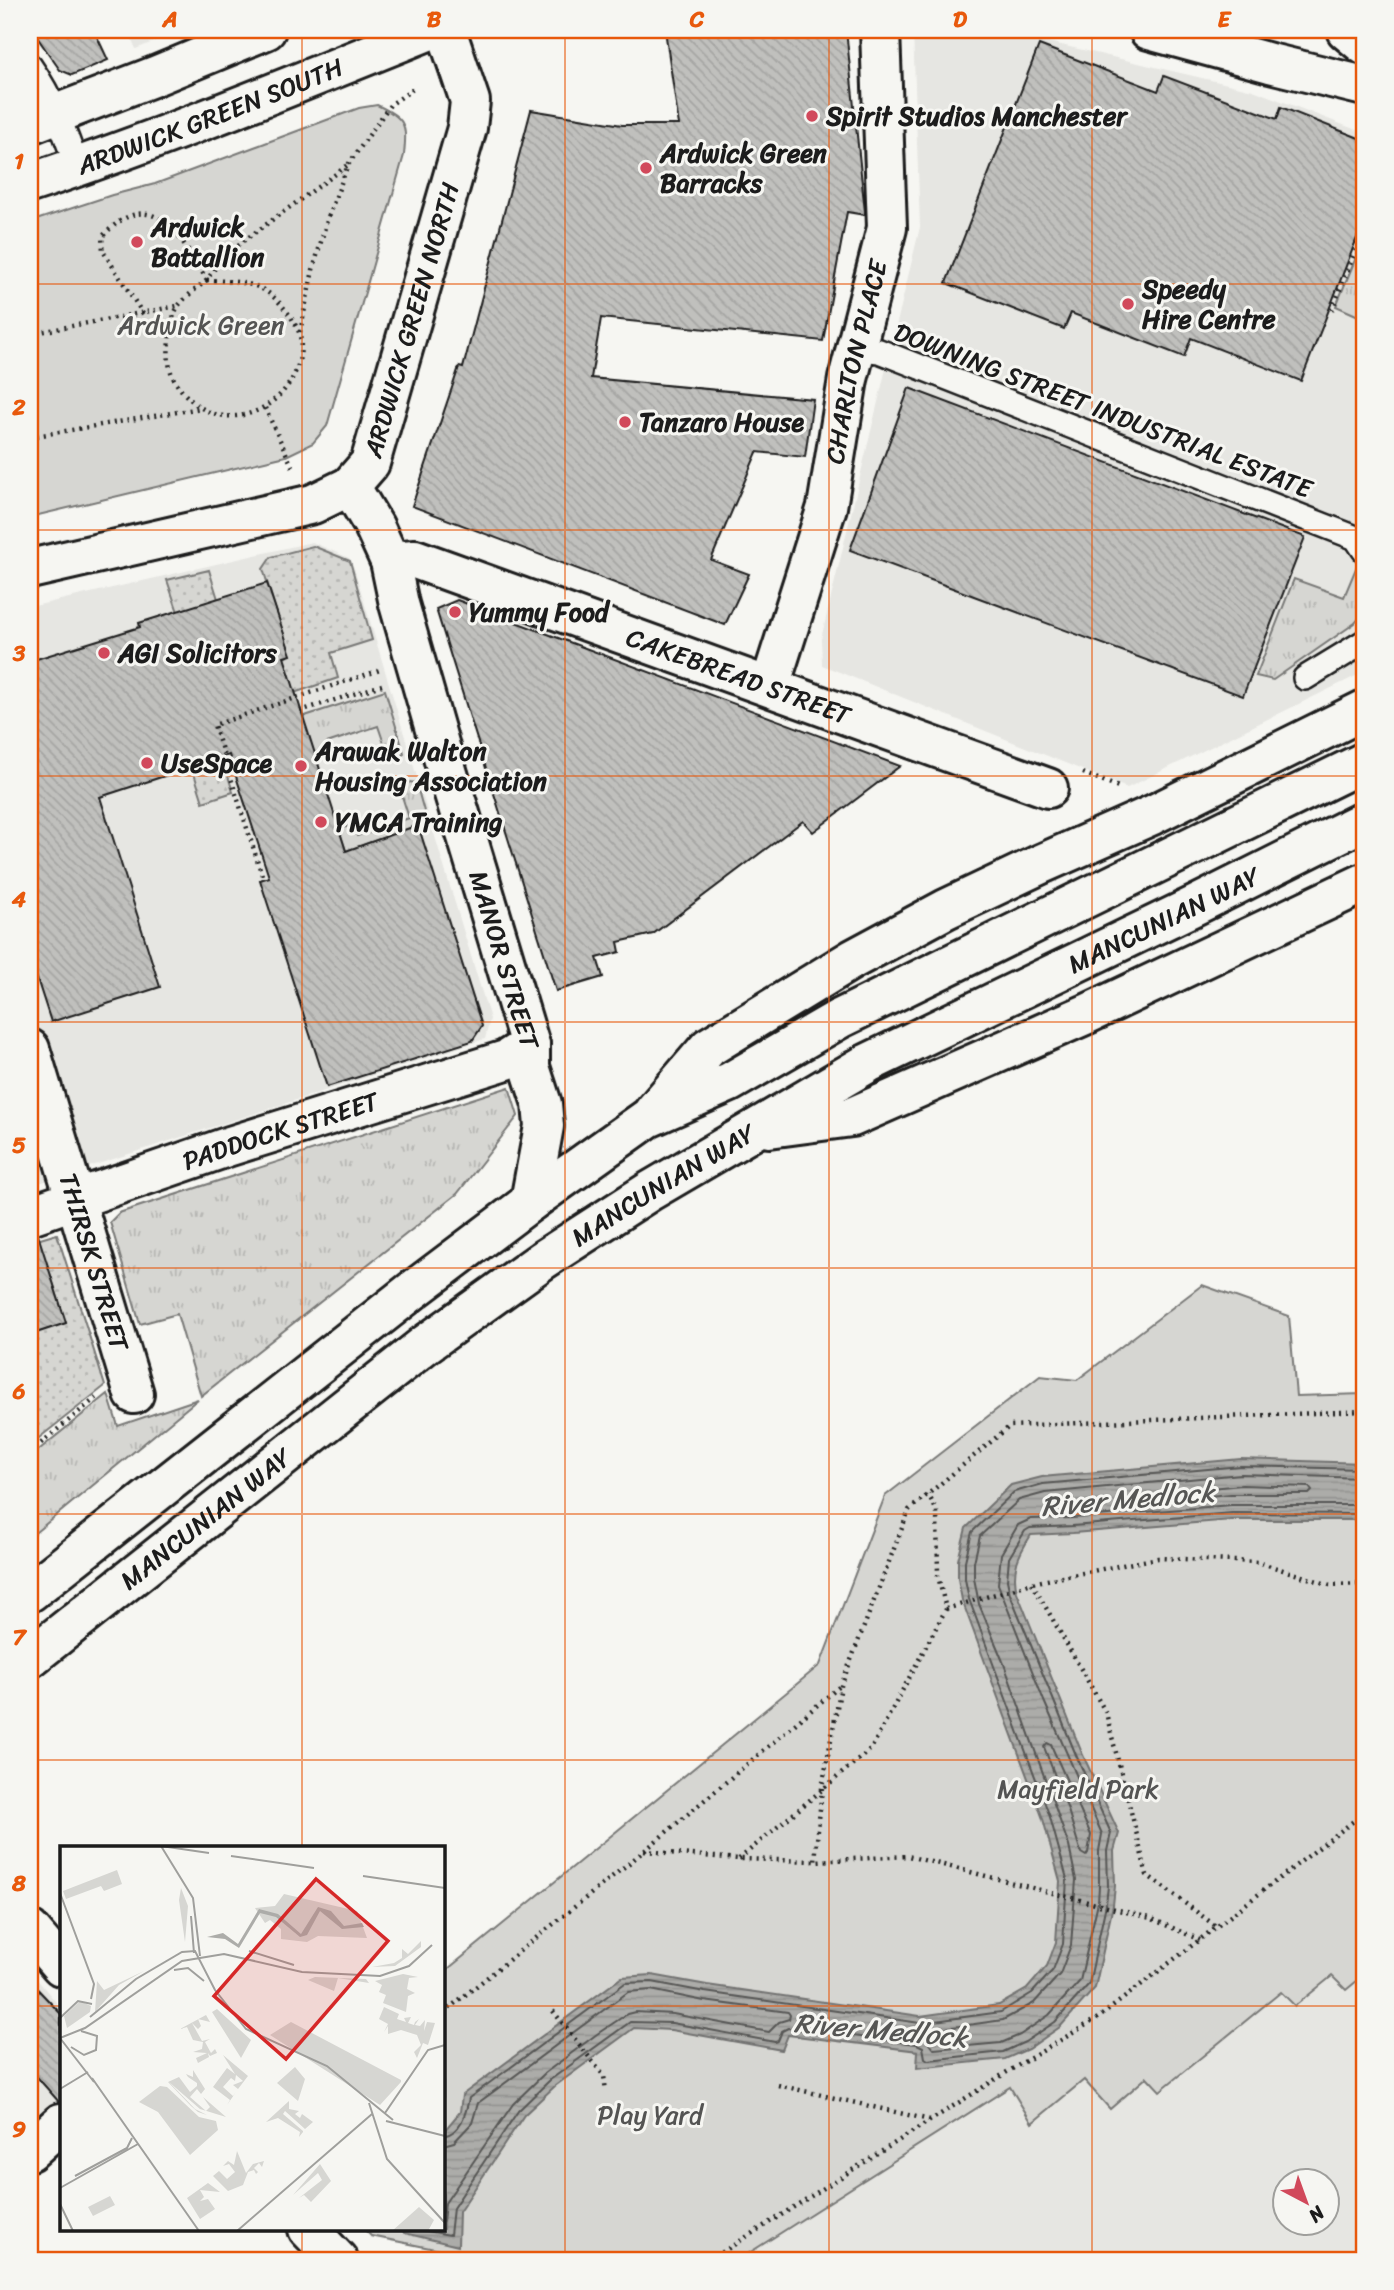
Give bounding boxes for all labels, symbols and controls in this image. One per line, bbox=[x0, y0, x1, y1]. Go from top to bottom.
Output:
text: A bbox=[161, 0, 178, 40]
text: B bbox=[427, 0, 442, 40]
text: C bbox=[689, 0, 705, 40]
text: D bbox=[953, 0, 968, 40]
text: E bbox=[1218, 0, 1233, 40]
street label: ARDWICK GREEN SOUTH bbox=[70, 44, 351, 189]
place label: Spirit Studios Manchester bbox=[825, 93, 1129, 139]
marker: Spirit Studios Manchester bbox=[804, 108, 820, 124]
place label: Ardwick Green Barracks bbox=[659, 130, 827, 206]
text: 1 bbox=[14, 141, 24, 182]
marker: Ardwick Green Barracks bbox=[638, 160, 654, 176]
street label: ARDWICK GREEN NORTH bbox=[349, 177, 473, 464]
place label: Ardwick Battallion bbox=[150, 204, 265, 280]
marker: Ardwick Battallion bbox=[129, 234, 145, 250]
street label: CHARLTON PLACE bbox=[811, 253, 901, 467]
place label: Speedy Hire Centre bbox=[1141, 266, 1276, 342]
marker: Speedy Hire Centre bbox=[1120, 296, 1136, 312]
park label: Ardwick Green bbox=[117, 302, 284, 348]
street label: DOWNING STREET INDUSTRIAL ESTATE bbox=[887, 309, 1320, 512]
text: 2 bbox=[11, 387, 26, 428]
place label: Tanzaro House bbox=[639, 399, 804, 445]
marker: Tanzaro House bbox=[617, 414, 633, 430]
place label: Yummy Food bbox=[469, 589, 611, 635]
marker: Yummy Food bbox=[447, 604, 463, 620]
street label: CAKEBREAD STREET bbox=[620, 614, 859, 738]
place label: AGI Solicitors bbox=[117, 630, 278, 676]
text: 3 bbox=[12, 633, 26, 674]
marker: AGI Solicitors bbox=[96, 645, 112, 661]
place label: Arawak Walton Housing Association bbox=[314, 728, 547, 804]
place label: UseSpace bbox=[161, 740, 273, 786]
marker: UseSpace bbox=[139, 755, 155, 771]
marker: Arawak Walton Housing Association bbox=[293, 758, 309, 774]
place label: YMCA Training bbox=[335, 799, 502, 845]
marker: YMCA Training bbox=[313, 814, 329, 830]
street label: MANCUNIAN WAY bbox=[1060, 853, 1269, 987]
street label: MANOR STREET bbox=[455, 865, 553, 1056]
text: 4 bbox=[11, 879, 27, 920]
street label: PADDOCK STREET bbox=[176, 1078, 386, 1184]
street label: MANCUNIAN WAY bbox=[562, 1110, 766, 1259]
text: 5 bbox=[12, 1125, 26, 1166]
street label: THIRSK STREET bbox=[46, 1167, 143, 1358]
text: 6 bbox=[11, 1371, 26, 1412]
street label: MANCUNIAN WAY bbox=[109, 1435, 303, 1602]
water label: River Medlock bbox=[1039, 1467, 1219, 1531]
text: 7 bbox=[12, 1617, 27, 1658]
park label: Mayfield Park bbox=[997, 1766, 1159, 1812]
inset map bbox=[60, 1846, 444, 2230]
text: 8 bbox=[11, 1863, 26, 1904]
water label: River Medlock bbox=[792, 1998, 972, 2062]
park label: Play Yard bbox=[597, 2092, 705, 2138]
text: 9 bbox=[12, 2109, 26, 2150]
north arrow bbox=[1272, 2168, 1342, 2238]
text: N bbox=[1300, 2197, 1333, 2232]

